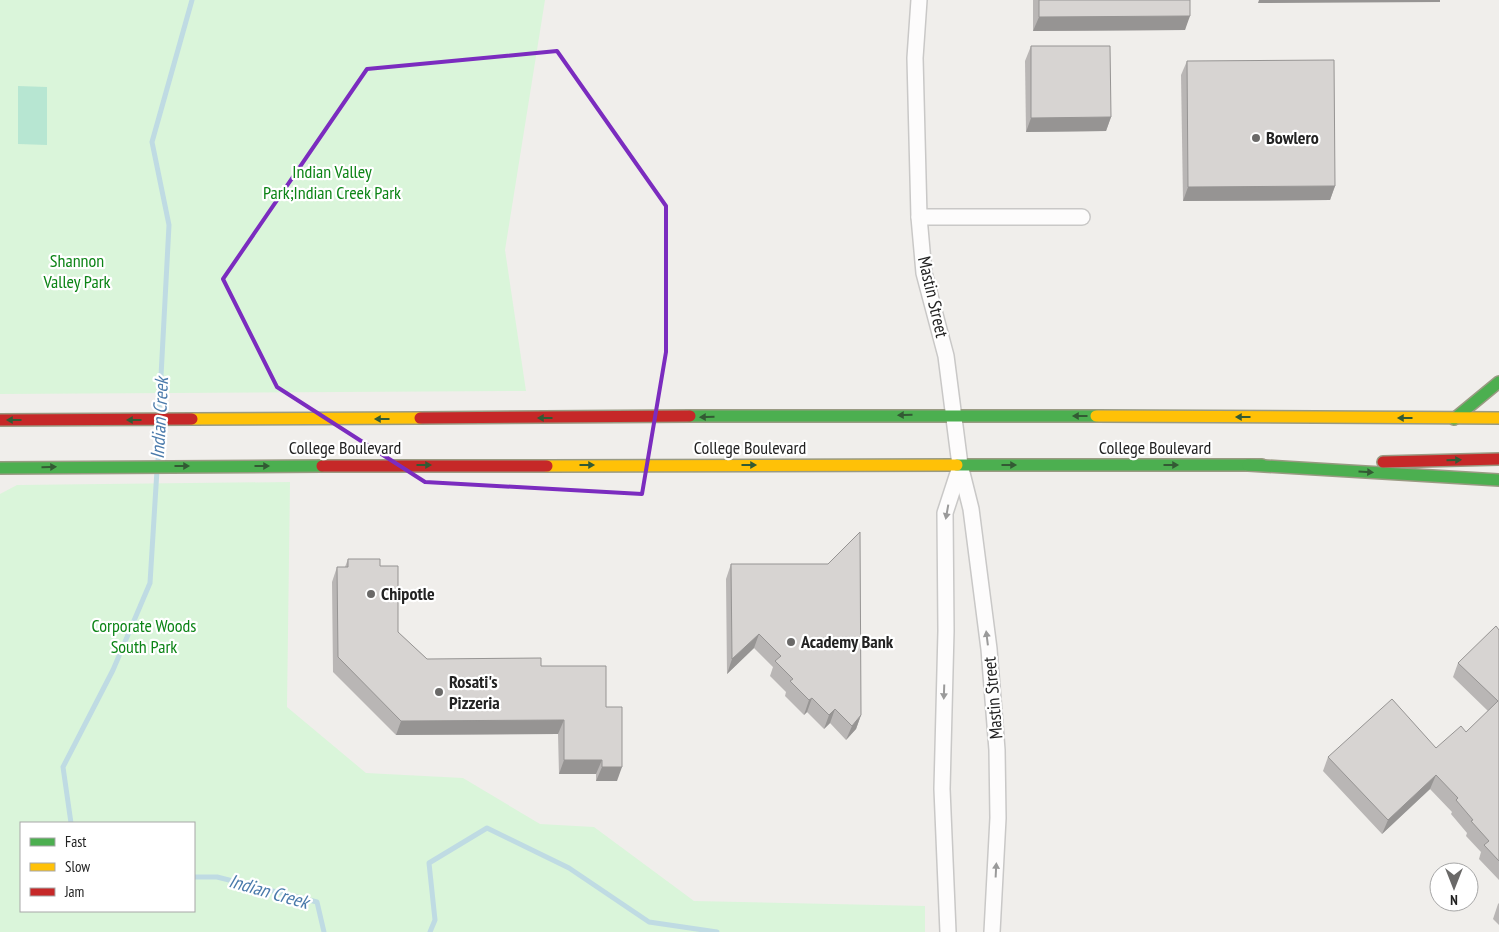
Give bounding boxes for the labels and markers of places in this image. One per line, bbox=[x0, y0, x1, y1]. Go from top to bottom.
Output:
place label: Bowlero bbox=[1266, 126, 1319, 149]
marker: Bowlero bbox=[1250, 132, 1262, 144]
place label: Chipotle bbox=[381, 582, 435, 605]
marker: Chipotle bbox=[365, 588, 377, 600]
place label: Academy Bank bbox=[800, 630, 894, 653]
marker: Academy Bank bbox=[785, 636, 797, 648]
place label: Rosati's Pizzeria bbox=[449, 670, 500, 714]
marker: Rosati's Pizzeria bbox=[433, 686, 445, 698]

